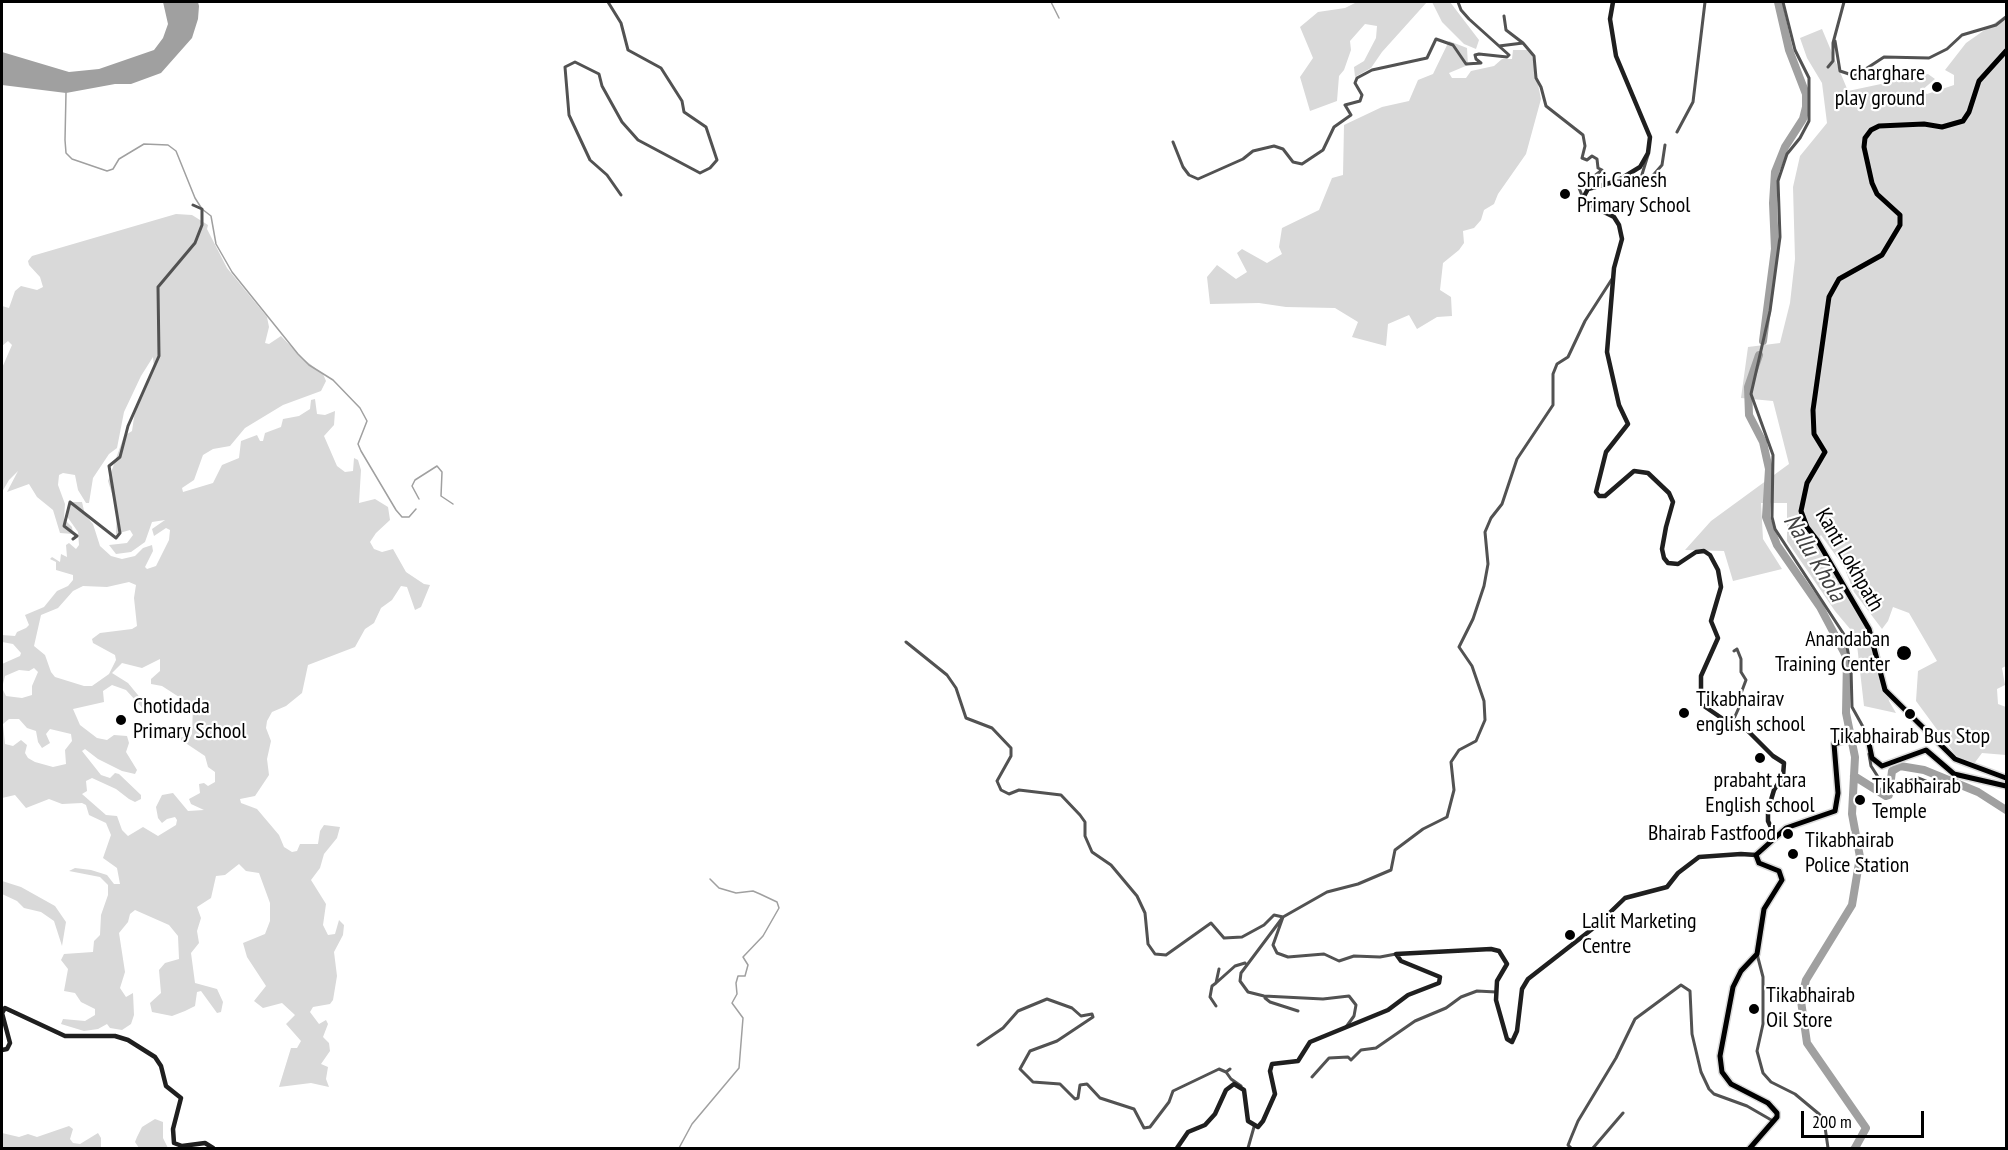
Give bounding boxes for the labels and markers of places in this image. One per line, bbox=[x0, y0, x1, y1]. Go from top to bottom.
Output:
place label: charghare play ground bbox=[1835, 61, 1925, 112]
marker: charghare play ground bbox=[1930, 80, 1944, 94]
place label: Shri Ganesh Primary School bbox=[1577, 168, 1690, 220]
marker: Shri Ganesh Primary School bbox=[1558, 187, 1572, 201]
place label: Anandaban Training Center bbox=[1775, 627, 1890, 678]
marker: Anandaban Training Center bbox=[1895, 644, 1913, 662]
place label: Tikabhairav english school bbox=[1696, 687, 1805, 738]
place label: Chotidada Primary School bbox=[133, 694, 246, 746]
marker: Tikabhairav english school bbox=[1677, 706, 1691, 720]
marker: Tikabhairab Bus Stop bbox=[1903, 707, 1917, 721]
marker: Chotidada Primary School bbox=[114, 713, 128, 727]
place label: Tikabhairab Bus Stop bbox=[1830, 724, 1990, 750]
marker: prabaht tara English school bbox=[1753, 751, 1767, 765]
place label: prabaht tara English school bbox=[1705, 768, 1815, 819]
place label: Tikabhairab Temple bbox=[1872, 774, 1961, 825]
marker: Tikabhairab Temple bbox=[1853, 793, 1867, 807]
place label: Bhairab Fastfood bbox=[1648, 821, 1776, 847]
marker: Bhairab Fastfood bbox=[1781, 827, 1795, 841]
place label: Tikabhairab Police Station bbox=[1805, 828, 1909, 879]
marker: Tikabhairab Police Station bbox=[1786, 847, 1800, 861]
place label: Lalit Marketing Centre bbox=[1582, 909, 1696, 960]
marker: Lalit Marketing Centre bbox=[1563, 928, 1577, 942]
place label: Tikabhairab Oil Store bbox=[1766, 983, 1855, 1034]
marker: Tikabhairab Oil Store bbox=[1747, 1002, 1761, 1016]

